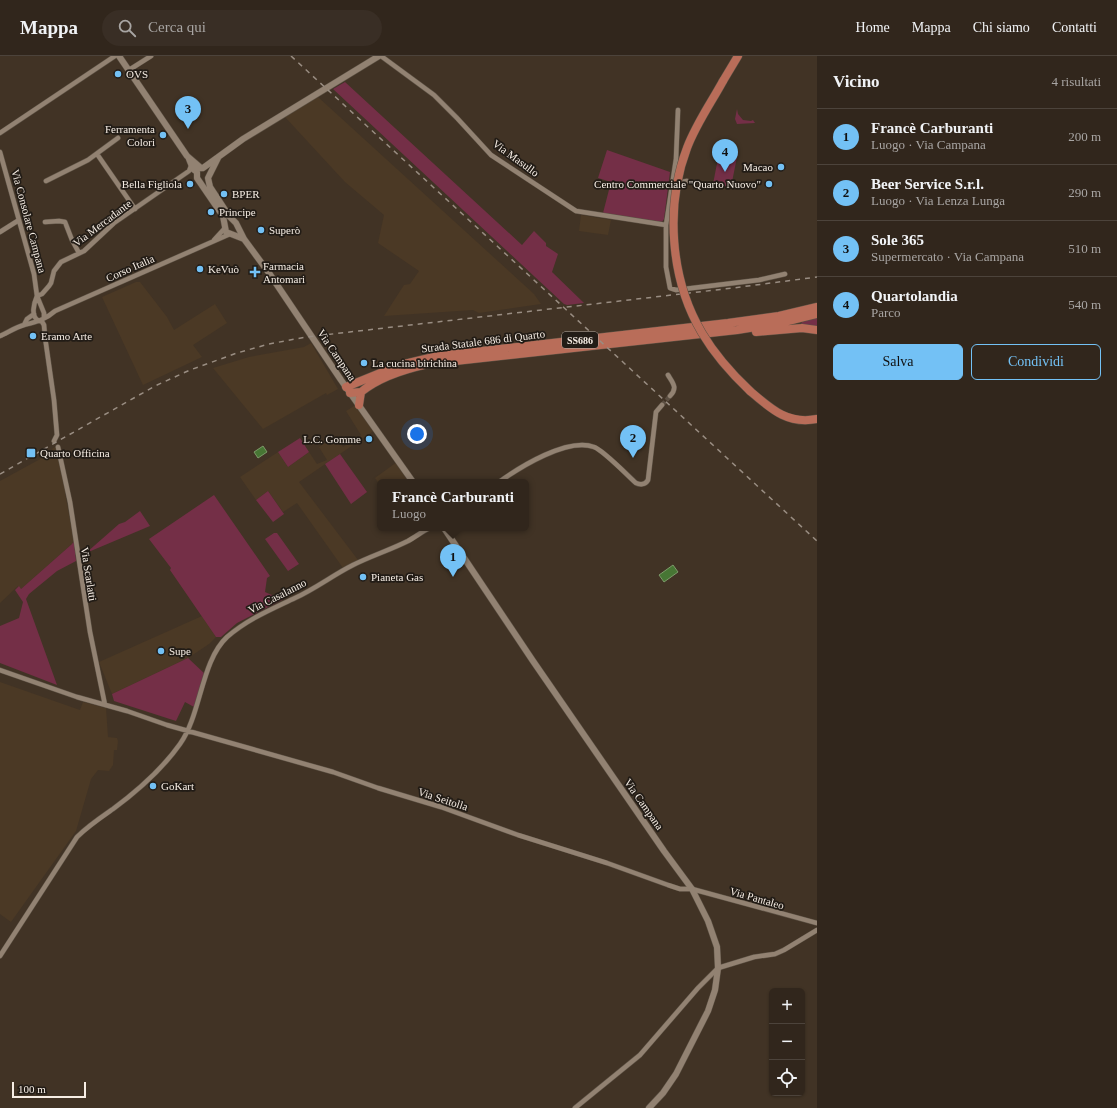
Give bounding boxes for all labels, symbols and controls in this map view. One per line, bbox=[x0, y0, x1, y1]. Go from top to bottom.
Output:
search box bbox=[102, 10, 382, 46]
text: Mappa bbox=[20, 17, 78, 38]
icon: search bbox=[116, 17, 138, 39]
text: Cerca qui bbox=[148, 19, 206, 35]
text: Home bbox=[856, 20, 890, 35]
text: Mappa bbox=[912, 20, 951, 35]
text: Chi siamo bbox=[973, 20, 1030, 35]
text: Contatti bbox=[1052, 20, 1097, 35]
place label: OVS bbox=[126, 68, 148, 80]
marker: OVS bbox=[113, 69, 123, 79]
text: Vicino bbox=[833, 72, 880, 91]
text: 4 risultati bbox=[1052, 74, 1101, 89]
pin: 3 bbox=[175, 96, 201, 129]
text: Francè Carburanti bbox=[871, 120, 993, 136]
place label: Ferramenta Colori bbox=[105, 123, 155, 148]
text: 1 bbox=[843, 129, 849, 144]
text: 200 m bbox=[1068, 129, 1101, 144]
marker: Ferramenta Colori bbox=[158, 130, 168, 140]
street label: Via Masullo bbox=[491, 137, 542, 179]
text: Luogo · Via Campana bbox=[871, 137, 986, 152]
pin: 4 bbox=[712, 139, 738, 172]
place label: Macao bbox=[743, 161, 773, 173]
marker: Macao bbox=[776, 162, 786, 172]
street label: Via Consolare Campana bbox=[9, 168, 49, 274]
text: Beer Service S.r.l. bbox=[871, 176, 984, 192]
place label: Bella Figliola bbox=[122, 178, 182, 190]
place label: Centro Commerciale "Quarto Nuovo" bbox=[594, 178, 761, 190]
marker: Bella Figliola bbox=[185, 179, 195, 189]
marker: Centro Commerciale "Quarto Nuovo" bbox=[764, 179, 774, 189]
text: 2 bbox=[843, 185, 849, 200]
text: 290 m bbox=[1068, 185, 1101, 200]
place label: BPER bbox=[232, 188, 260, 200]
marker: BPER bbox=[219, 189, 229, 199]
text: Luogo · Via Lenza Lunga bbox=[871, 193, 1005, 208]
street label: Via Mercadante bbox=[70, 197, 134, 249]
place label: Principe bbox=[219, 206, 256, 218]
marker: Principe bbox=[206, 207, 216, 217]
place label: Superò bbox=[269, 224, 301, 236]
marker: Superò bbox=[256, 225, 266, 235]
text: Sole 365 bbox=[871, 232, 924, 248]
text: 3 bbox=[843, 241, 849, 256]
text: 510 m bbox=[1068, 241, 1101, 256]
text: Supermercato · Via Campana bbox=[871, 249, 1024, 264]
street label: Corso Italia bbox=[104, 252, 156, 284]
place label: Farmacia Antomari bbox=[263, 260, 305, 285]
place label: KeVuò bbox=[208, 263, 240, 275]
marker: KeVuò bbox=[195, 264, 205, 274]
marker: Farmacia Antomari bbox=[250, 267, 260, 277]
text: Quartolandia bbox=[871, 288, 958, 304]
text: 4 bbox=[843, 297, 849, 312]
text: 540 m bbox=[1068, 297, 1101, 312]
text: Parco bbox=[871, 305, 901, 320]
street label: Via Campana bbox=[315, 327, 359, 383]
street label: Strada Statale 686 di Quarto bbox=[420, 327, 546, 355]
place label: Eramo Arte bbox=[41, 330, 92, 342]
marker: Eramo Arte bbox=[28, 331, 38, 341]
road number: SS686 bbox=[562, 332, 598, 348]
button: Salva bbox=[833, 344, 963, 380]
button: Condividi bbox=[971, 344, 1101, 380]
place label: La cucina birichina bbox=[372, 357, 457, 369]
marker: La cucina birichina bbox=[359, 358, 369, 368]
your location bbox=[407, 424, 427, 444]
pin: 2 bbox=[620, 425, 646, 458]
place label: L.C. Gomme bbox=[303, 433, 361, 445]
marker: L.C. Gomme bbox=[364, 434, 374, 444]
marker: Quarto Officina bbox=[25, 447, 37, 459]
place label: Quarto Officina bbox=[40, 447, 110, 459]
popup bbox=[377, 479, 529, 531]
text: Francè Carburanti bbox=[392, 489, 514, 505]
text: Luogo bbox=[392, 506, 426, 521]
pin: 1 bbox=[440, 544, 466, 577]
street label: Via Scarlatti bbox=[79, 546, 99, 602]
place label: Pianeta Gas bbox=[371, 571, 423, 583]
marker: Pianeta Gas bbox=[358, 572, 368, 582]
street label: Via Casalanno bbox=[246, 576, 309, 616]
place label: Supe bbox=[169, 645, 191, 657]
marker: Supe bbox=[156, 646, 166, 656]
street label: Via Campana bbox=[622, 776, 666, 832]
place label: GoKart bbox=[161, 780, 194, 792]
marker: GoKart bbox=[148, 781, 158, 791]
street label: Via Seitolla bbox=[417, 785, 469, 813]
street label: Via Pantaleo bbox=[728, 885, 786, 912]
map controls bbox=[769, 988, 805, 1096]
button: + bbox=[769, 988, 805, 1024]
button: − bbox=[769, 1024, 805, 1060]
button: locate bbox=[769, 1060, 805, 1096]
scale bar bbox=[12, 1080, 86, 1099]
text: 100 m bbox=[18, 1083, 46, 1095]

